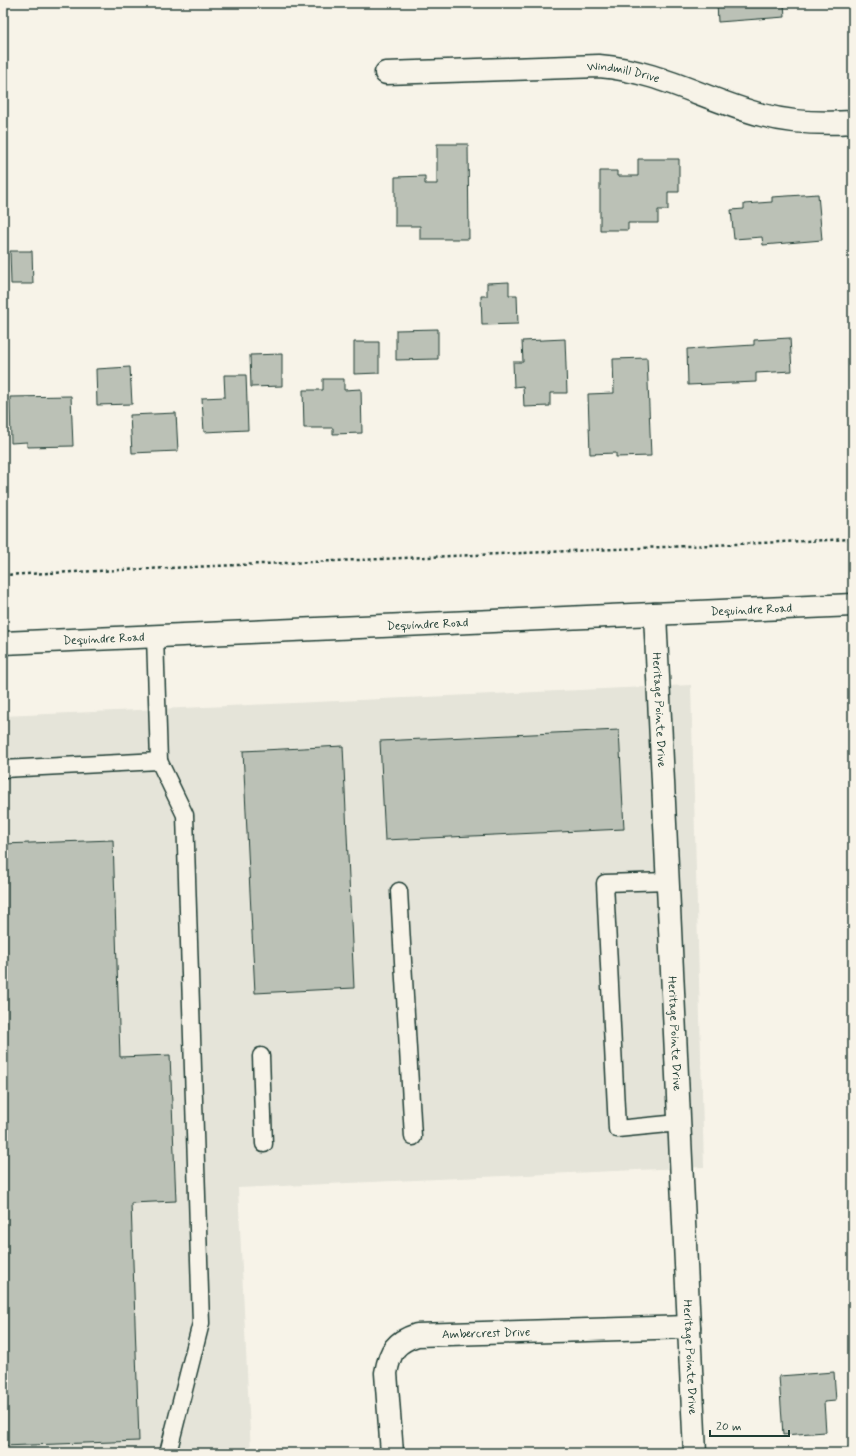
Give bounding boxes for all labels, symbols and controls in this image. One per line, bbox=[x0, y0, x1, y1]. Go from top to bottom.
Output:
street label: Windmill Drive bbox=[587, 59, 662, 87]
street label: Dequindre Road bbox=[710, 601, 792, 620]
street label: Dequindre Road bbox=[387, 615, 469, 635]
street label: Dequindre Road bbox=[63, 630, 145, 649]
street label: Heritage Pointe Drive bbox=[648, 652, 669, 768]
street label: Heritage Pointe Drive bbox=[663, 976, 685, 1092]
street label: Heritage Pointe Drive bbox=[679, 1299, 700, 1415]
street label: Ambercrest Drive bbox=[442, 1325, 530, 1343]
scale bar bbox=[710, 1412, 789, 1438]
text: 20 m bbox=[716, 1419, 742, 1435]

